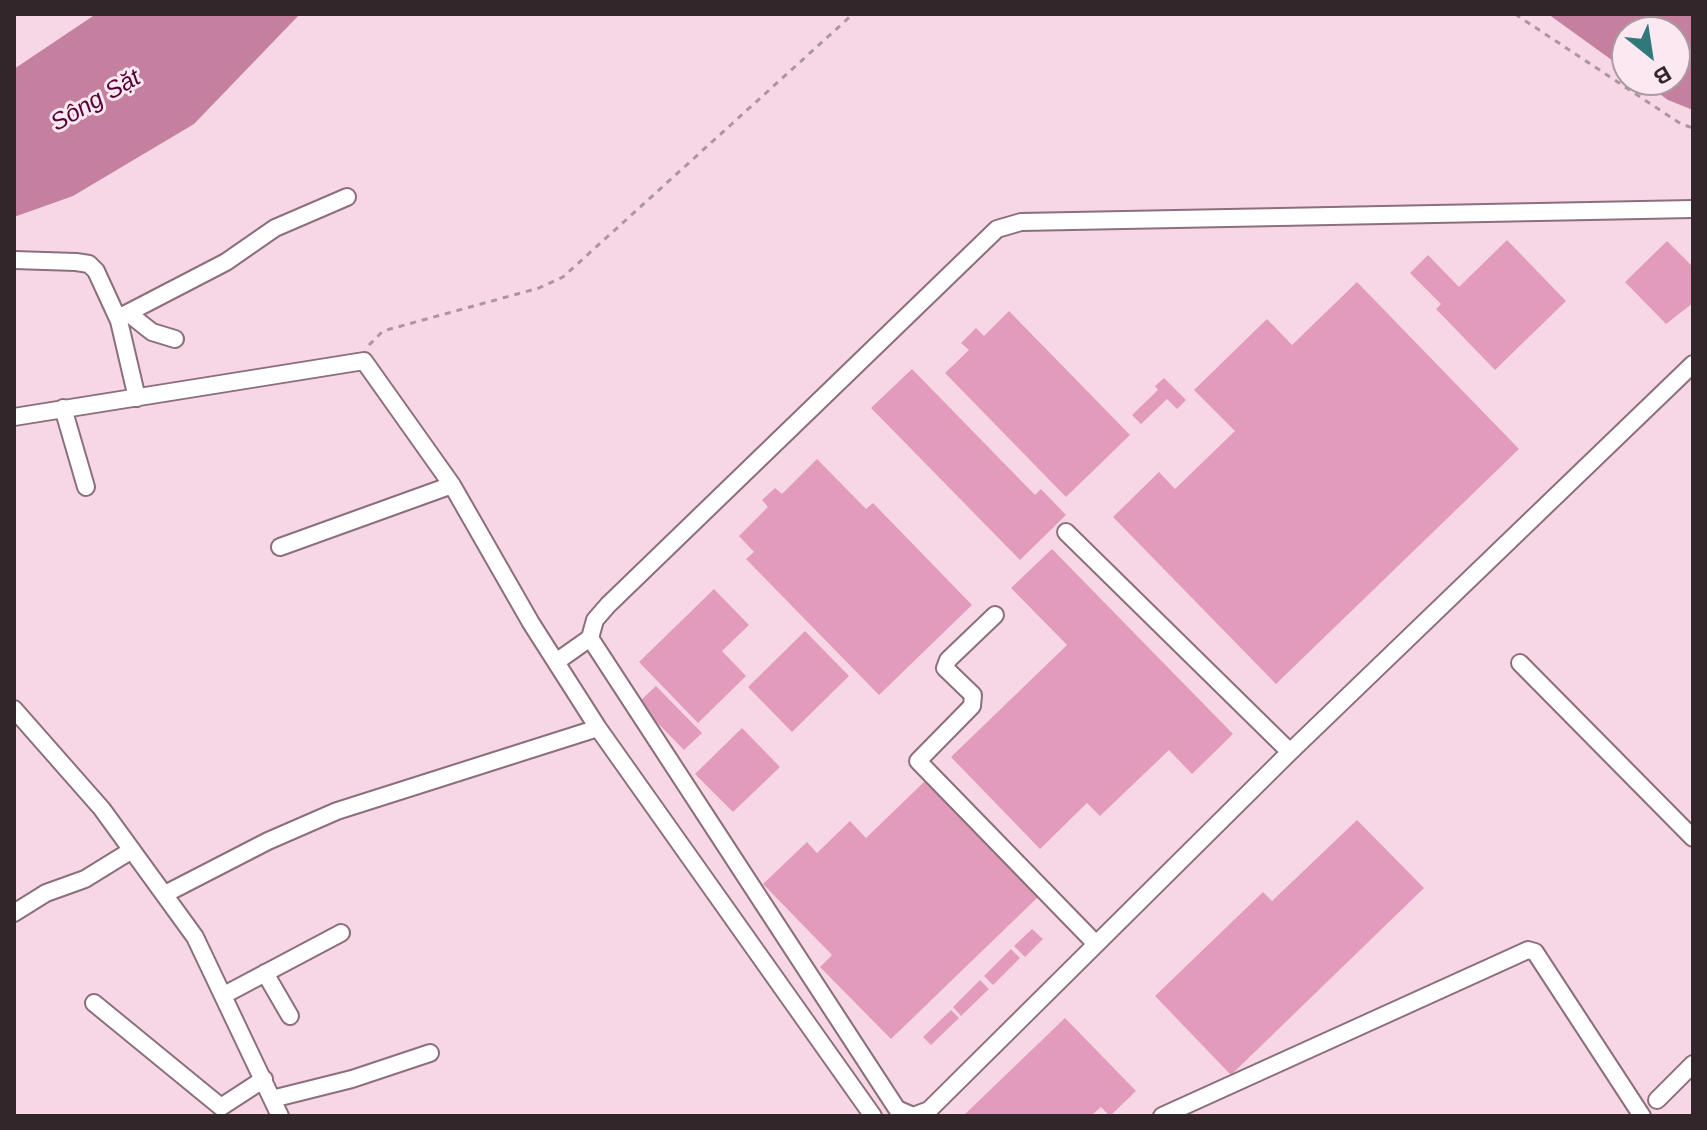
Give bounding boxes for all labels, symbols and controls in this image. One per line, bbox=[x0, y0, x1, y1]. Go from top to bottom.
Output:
north arrow bbox=[1611, 16, 1691, 96]
text: B bbox=[1649, 61, 1675, 90]
water label: Sông Sặt bbox=[46, 64, 146, 138]

